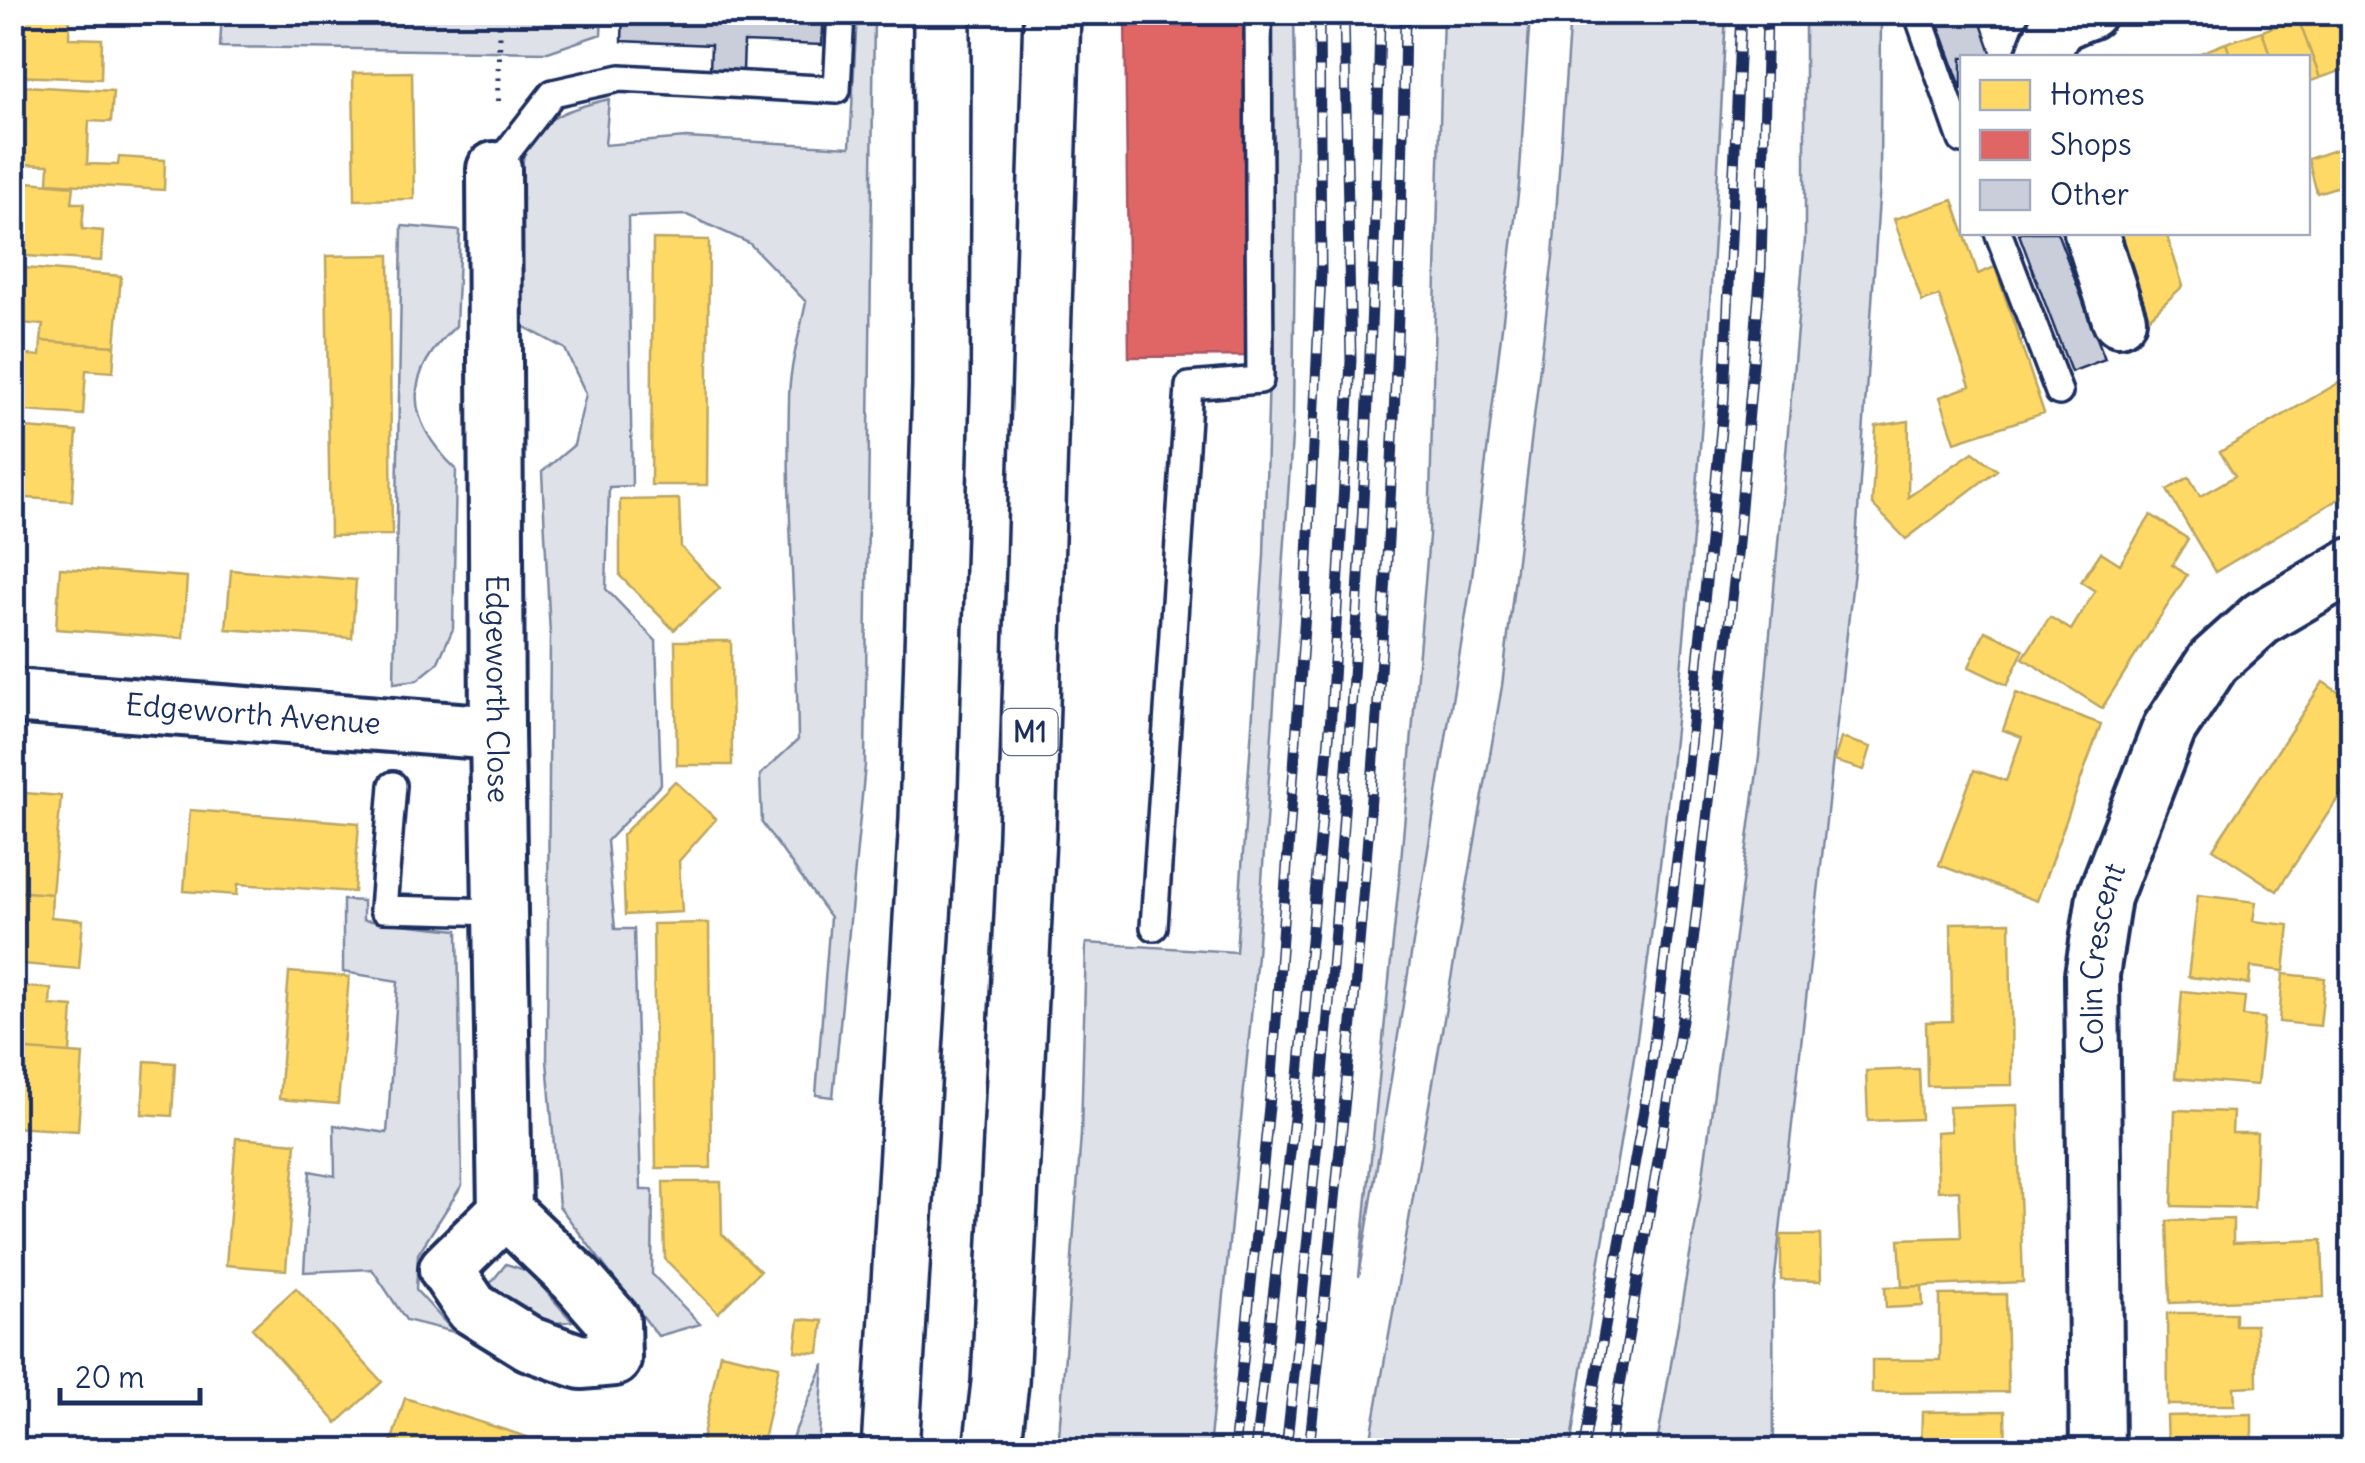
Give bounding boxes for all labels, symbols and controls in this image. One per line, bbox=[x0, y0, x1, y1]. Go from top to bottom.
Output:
legend bbox=[1960, 55, 2310, 235]
text: Homes bbox=[2050, 75, 2145, 113]
text: Shops bbox=[2050, 125, 2132, 163]
text: Other bbox=[2050, 175, 2129, 213]
street label: Edgeworth Close bbox=[478, 575, 518, 803]
street label: Edgeworth Avenue bbox=[124, 685, 382, 742]
road number: M1 bbox=[1002, 709, 1058, 755]
street label: Colin Crescent bbox=[2071, 857, 2133, 1055]
scale bar bbox=[60, 1343, 200, 1405]
text: 20 m bbox=[75, 1358, 145, 1396]

